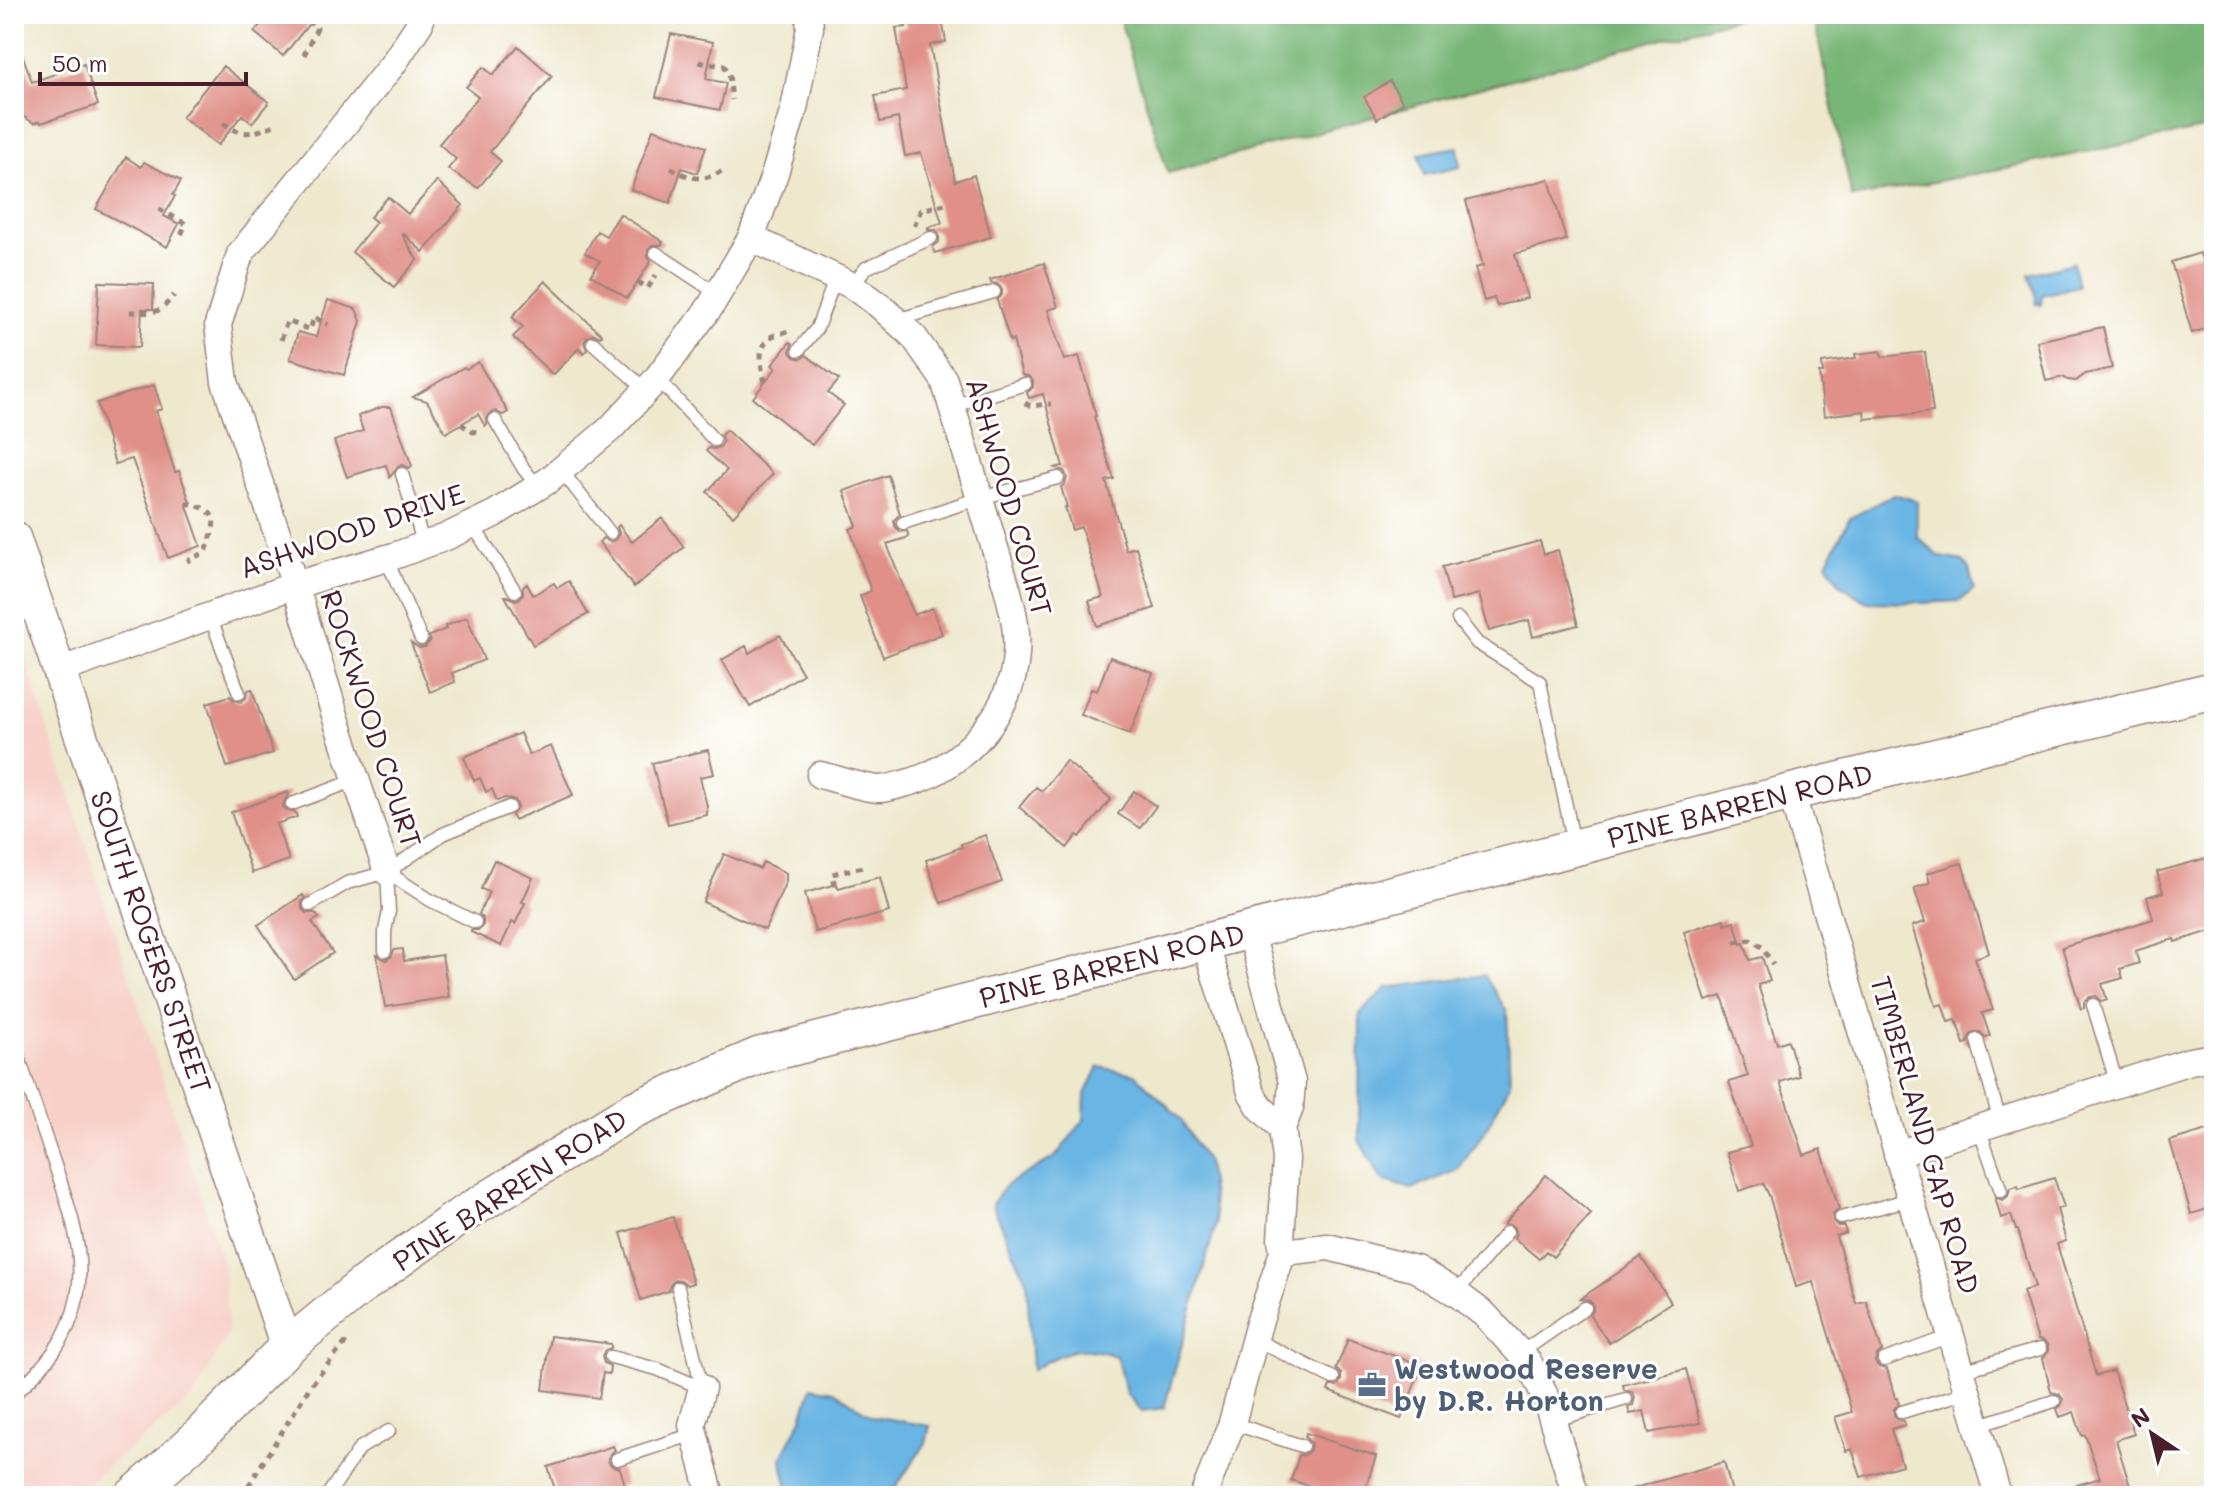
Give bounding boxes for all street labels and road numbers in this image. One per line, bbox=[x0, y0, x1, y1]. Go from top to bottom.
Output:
street label: ASHWOOD COURT bbox=[959, 373, 1061, 620]
street label: ASHWOOD DRIVE bbox=[234, 475, 469, 585]
street label: ROCKWOOD COURT bbox=[313, 585, 431, 852]
street label: PINE BARREN ROAD bbox=[1603, 755, 1876, 855]
street label: SOUTH ROGERS STREET bbox=[83, 786, 221, 1098]
street label: PINE BARREN ROAD bbox=[975, 915, 1248, 1015]
street label: TIMBERLAND GAP ROAD bbox=[1863, 971, 1989, 1298]
street label: PINE BARREN ROAD bbox=[386, 1100, 633, 1278]

